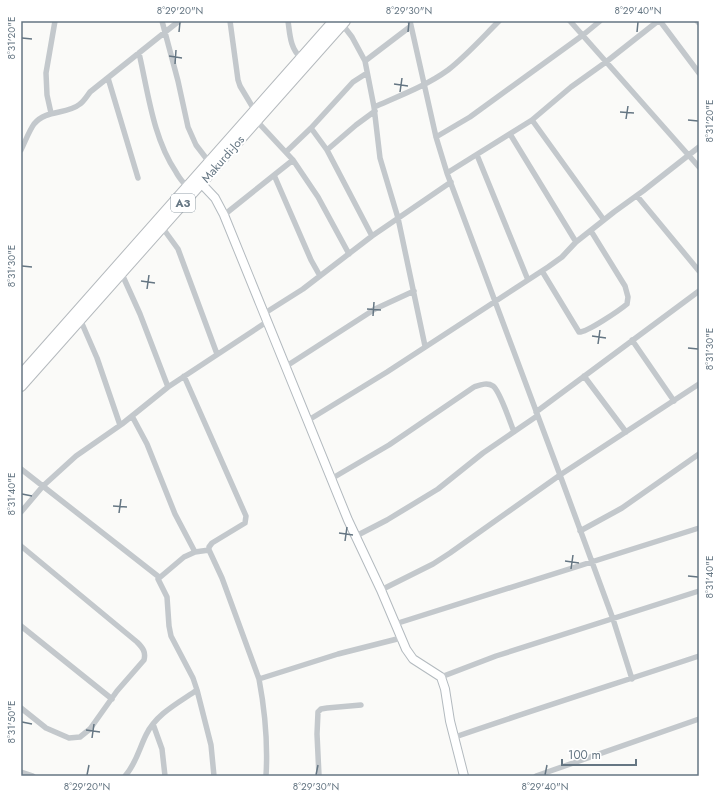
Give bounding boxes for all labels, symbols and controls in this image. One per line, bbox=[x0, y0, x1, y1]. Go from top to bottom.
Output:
text: 8°29'20"N bbox=[157, 3, 203, 18]
text: 8°29'30"N bbox=[386, 3, 432, 18]
text: 8°29'40"N bbox=[615, 3, 661, 18]
text: 8°31'20"E bbox=[4, 17, 19, 59]
text: 8°31'20"E bbox=[702, 100, 717, 142]
street label: Makurdi-Jos bbox=[197, 131, 249, 187]
road number: A3 bbox=[171, 194, 195, 212]
text: 8°31'30"E bbox=[4, 245, 19, 287]
text: 8°31'30"E bbox=[702, 328, 717, 370]
text: 8°31'40"E bbox=[4, 472, 19, 516]
text: 8°31'40"E bbox=[702, 555, 717, 599]
text: 8°31'50"E bbox=[4, 701, 19, 743]
scale bar bbox=[562, 741, 636, 767]
text: 100 m bbox=[568, 746, 601, 764]
text: 8°29'20"N bbox=[64, 779, 110, 794]
text: 8°29'30"N bbox=[293, 779, 339, 794]
text: 8°29'40"N bbox=[522, 779, 568, 794]

